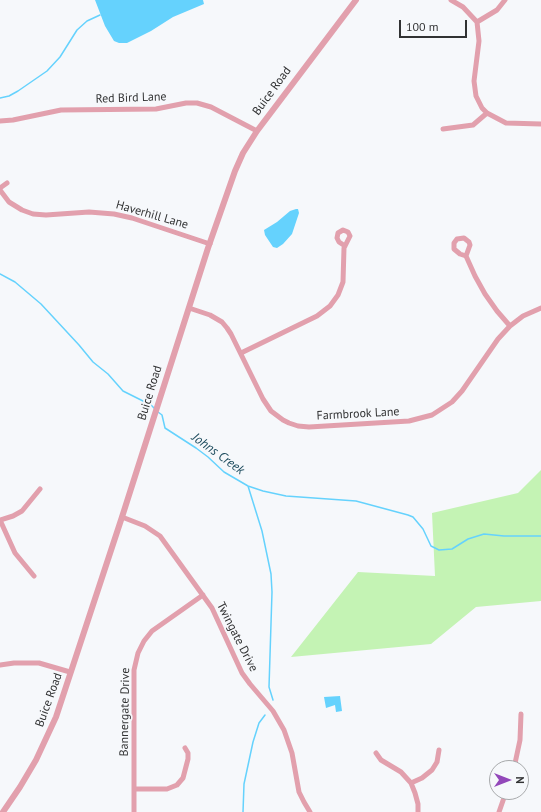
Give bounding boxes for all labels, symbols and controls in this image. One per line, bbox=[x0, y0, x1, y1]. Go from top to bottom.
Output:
scale bar bbox=[401, 12, 469, 38]
text: 100 m bbox=[406, 19, 439, 34]
street label: Buice Road bbox=[250, 64, 294, 118]
street label: Red Bird Lane bbox=[95, 90, 167, 106]
street label: Haverhill Lane bbox=[114, 198, 190, 232]
street label: Buice Road bbox=[135, 364, 165, 422]
street label: Farmbrook Lane bbox=[316, 405, 400, 423]
water label: Johns Creek bbox=[189, 430, 247, 478]
street label: Twingate Drive bbox=[213, 600, 261, 674]
street label: Bannergate Drive bbox=[117, 667, 133, 757]
street label: Buice Road bbox=[33, 671, 65, 729]
north arrow bbox=[489, 760, 529, 800]
text: N bbox=[513, 776, 527, 784]

